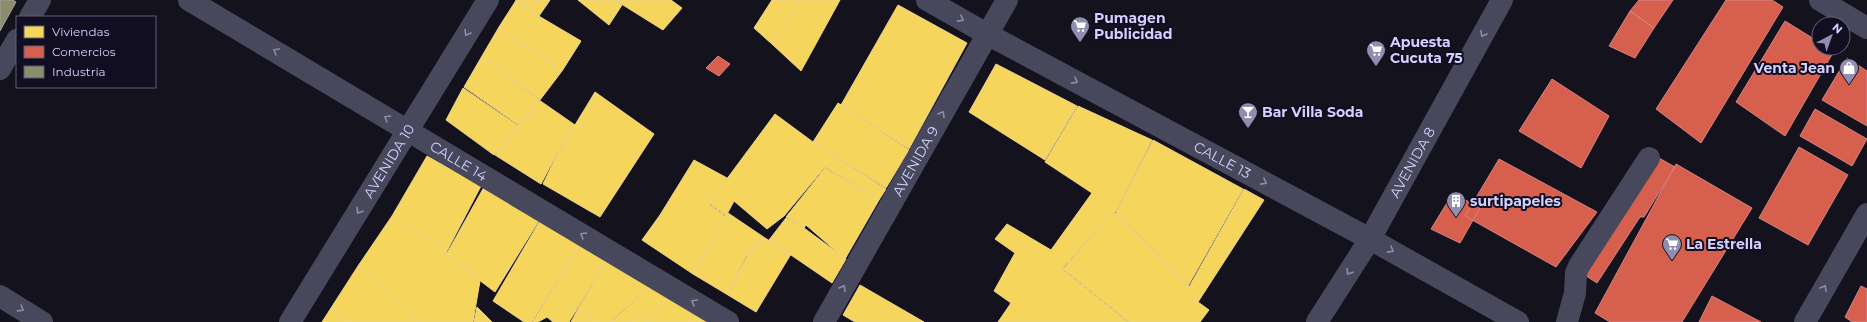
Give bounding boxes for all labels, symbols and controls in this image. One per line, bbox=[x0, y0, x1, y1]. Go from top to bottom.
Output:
place label: Pumagen Publicidad bbox=[1094, 9, 1172, 43]
one-way arrow bbox=[957, 15, 964, 22]
supermarket icon: Pumagen Publicidad bbox=[1069, 15, 1091, 43]
legend bbox=[16, 16, 156, 88]
north arrow bbox=[1811, 16, 1851, 56]
text: N bbox=[1830, 20, 1846, 37]
text: Viviendas bbox=[52, 24, 110, 39]
one-way arrow bbox=[465, 29, 472, 36]
one-way arrow bbox=[1481, 30, 1488, 37]
place label: Apuesta Cucuta 75 bbox=[1389, 33, 1463, 67]
supermarket icon: Apuesta Cucuta 75 bbox=[1365, 39, 1387, 67]
text: Comercios bbox=[52, 44, 116, 59]
one-way arrow bbox=[272, 49, 280, 56]
shop icon: Venta Jean bbox=[1838, 57, 1860, 85]
place label: Venta Jean bbox=[1753, 59, 1835, 77]
text: Industria bbox=[52, 64, 106, 79]
one-way arrow bbox=[1071, 76, 1078, 84]
bar icon: Bar Villa Soda bbox=[1237, 101, 1259, 129]
place label: Bar Villa Soda bbox=[1262, 103, 1363, 121]
one-way arrow bbox=[937, 111, 945, 118]
one-way arrow bbox=[384, 115, 391, 123]
street label: AVENIDA 10 bbox=[359, 121, 419, 201]
street label: AVENIDA 9 bbox=[888, 123, 942, 199]
street label: AVENIDA 8 bbox=[1386, 124, 1439, 201]
street label: CALLE 14 bbox=[427, 137, 491, 185]
street label: CALLE 13 bbox=[1191, 137, 1254, 183]
one-way arrow bbox=[1260, 177, 1267, 185]
building icon: surtipapeles bbox=[1445, 190, 1467, 218]
place label: surtipapeles bbox=[1470, 192, 1561, 210]
one-way arrow bbox=[356, 207, 363, 214]
one-way arrow bbox=[580, 233, 587, 240]
supermarket icon: La Estrella bbox=[1661, 233, 1683, 261]
place label: La Estrella bbox=[1686, 235, 1762, 253]
one-way arrow bbox=[1387, 246, 1394, 253]
one-way arrow bbox=[1346, 268, 1354, 275]
one-way arrow bbox=[839, 285, 846, 292]
one-way arrow bbox=[1820, 285, 1827, 292]
one-way arrow bbox=[691, 299, 698, 307]
one-way arrow bbox=[17, 304, 24, 312]

